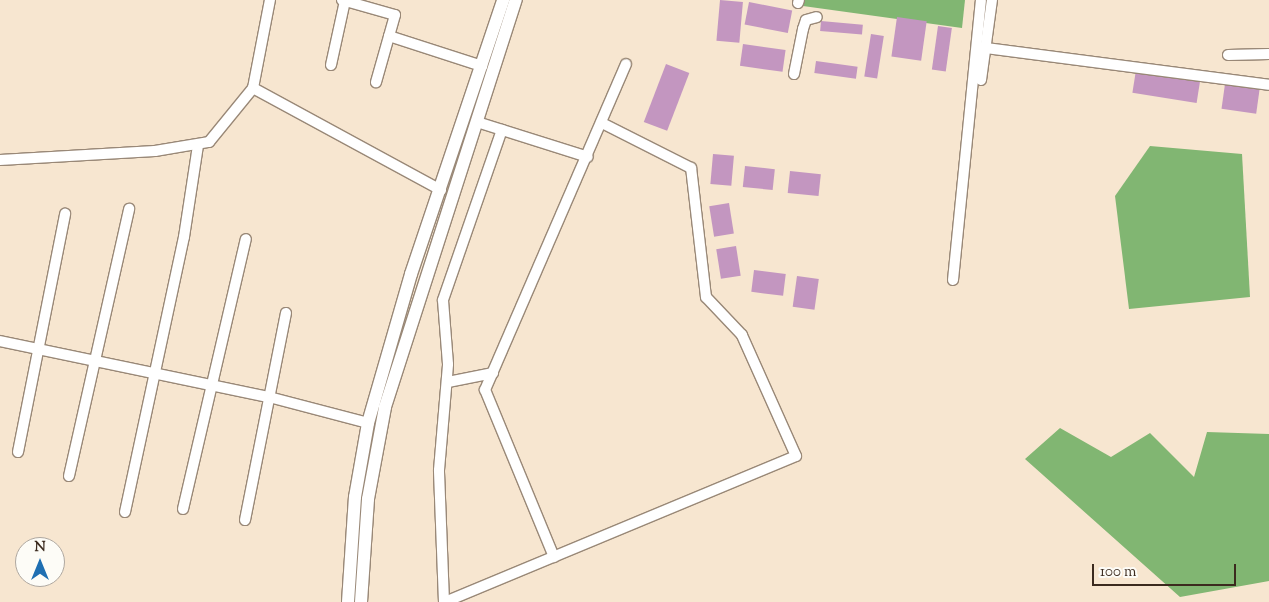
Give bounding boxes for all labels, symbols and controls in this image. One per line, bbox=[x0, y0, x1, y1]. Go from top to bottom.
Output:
north arrow bbox=[15, 537, 65, 587]
text: N bbox=[34, 538, 46, 558]
scale bar bbox=[1094, 554, 1238, 586]
text: 100 m bbox=[1100, 562, 1136, 583]

